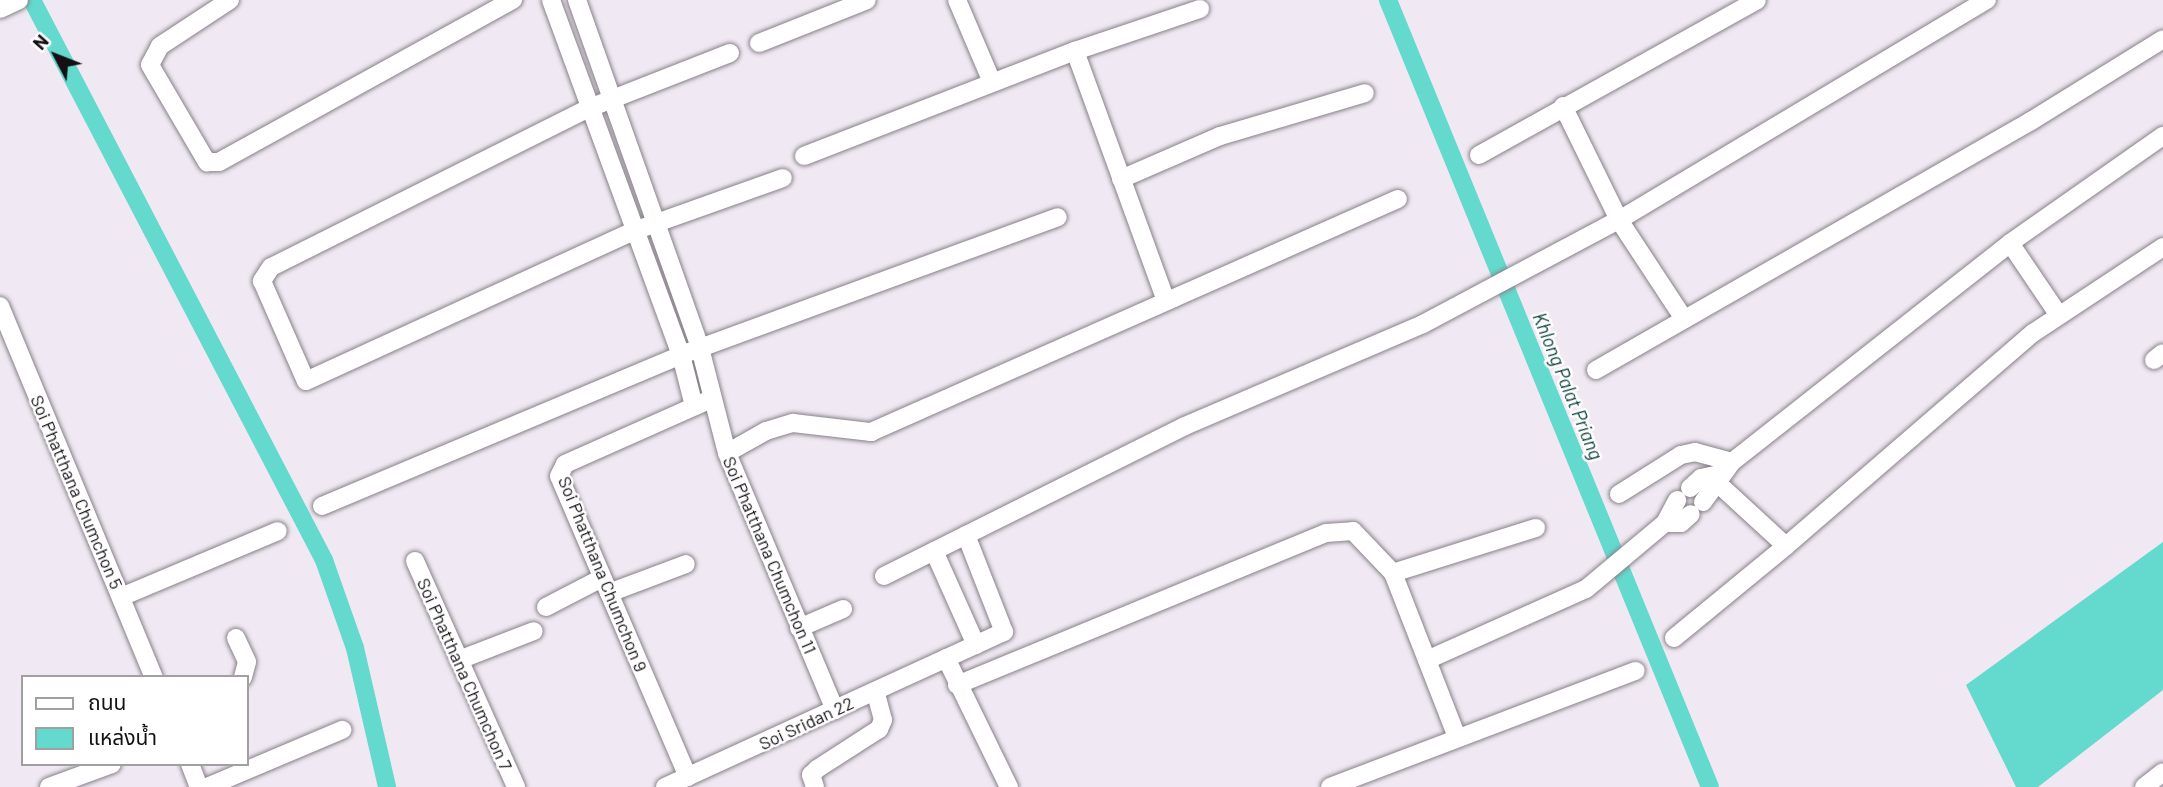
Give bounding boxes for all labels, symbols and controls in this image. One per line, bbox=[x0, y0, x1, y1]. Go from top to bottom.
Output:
north arrow bbox=[21, 21, 91, 91]
text: N bbox=[27, 29, 53, 54]
water label: Khlong Palat Priang bbox=[1528, 309, 1608, 463]
street label: Soi Phatthana Chumchon 5 bbox=[26, 392, 128, 592]
street label: Soi Phatthana Chumchon 11 bbox=[719, 453, 821, 657]
street label: Soi Phatthana Chumchon 9 bbox=[554, 473, 652, 675]
street label: Soi Phatthana Chumchon 7 bbox=[413, 575, 517, 773]
legend bbox=[21, 675, 248, 766]
text: ถนน bbox=[88, 689, 126, 714]
street label: Soi Sridan 22 bbox=[755, 692, 857, 754]
text: แหล่งน้ำ bbox=[88, 724, 157, 749]

